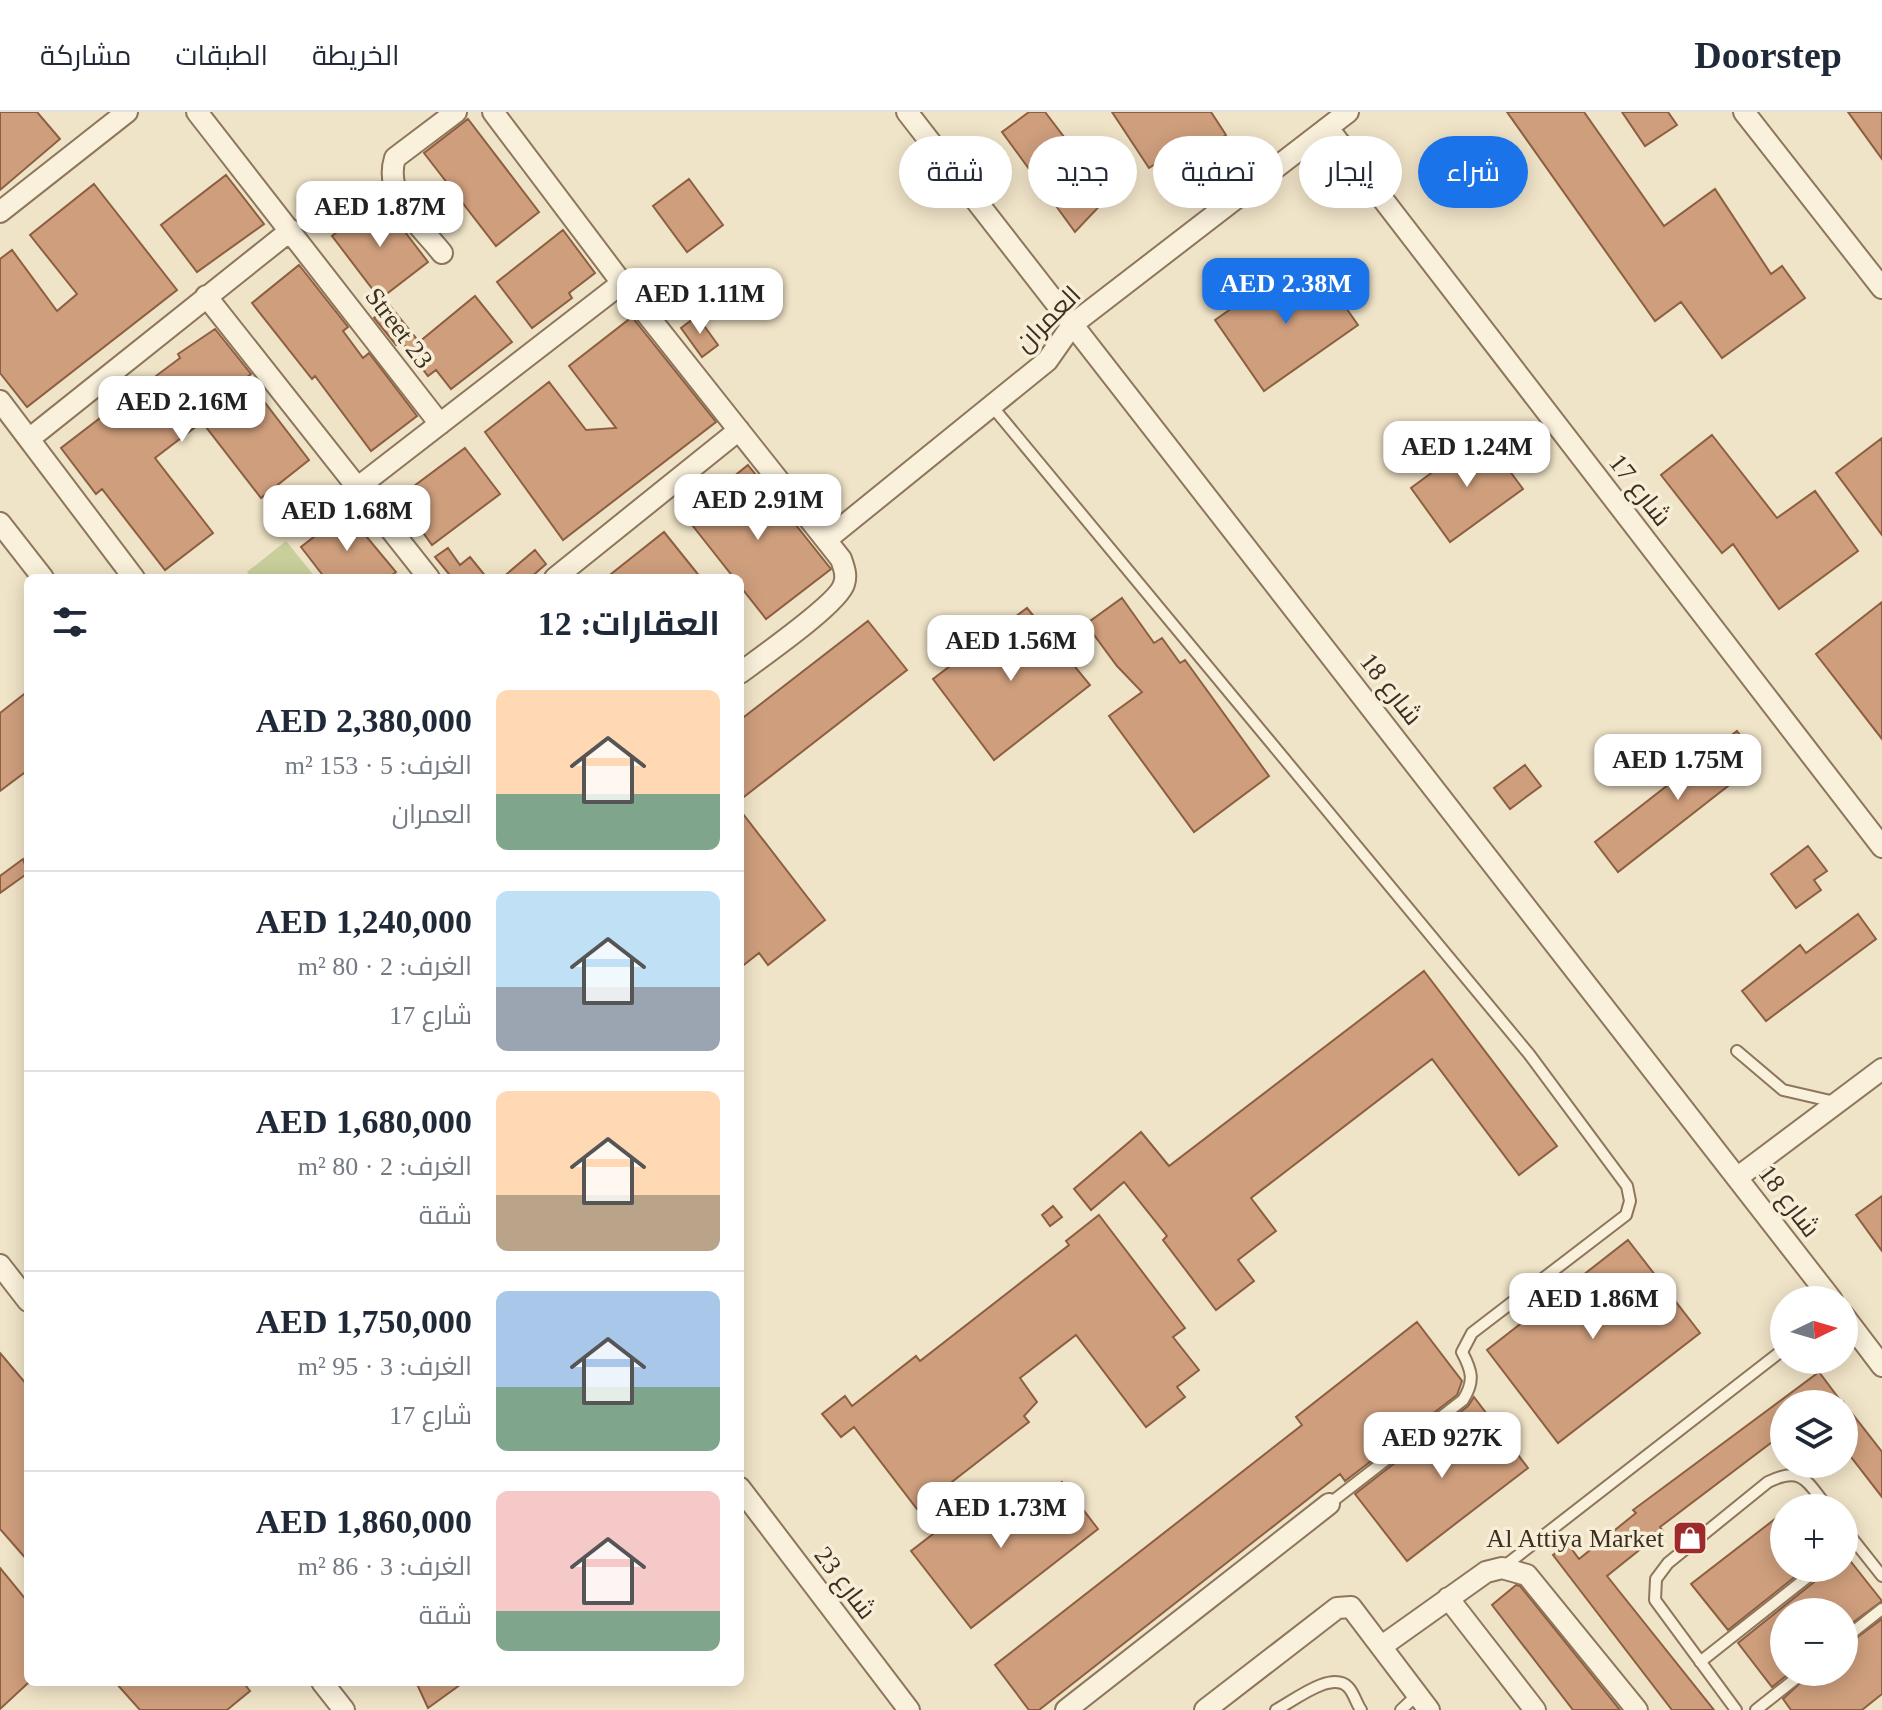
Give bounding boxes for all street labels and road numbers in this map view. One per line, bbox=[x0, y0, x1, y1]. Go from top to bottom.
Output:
street label: العمران bbox=[1009, 280, 1087, 358]
street label: Street 23 bbox=[359, 282, 439, 374]
street label: شارع 17 bbox=[1601, 448, 1677, 533]
street label: شارع 18 bbox=[1352, 647, 1428, 732]
street label: شارع 18 bbox=[1751, 1159, 1826, 1244]
street label: شارع 23 bbox=[807, 1541, 882, 1626]

